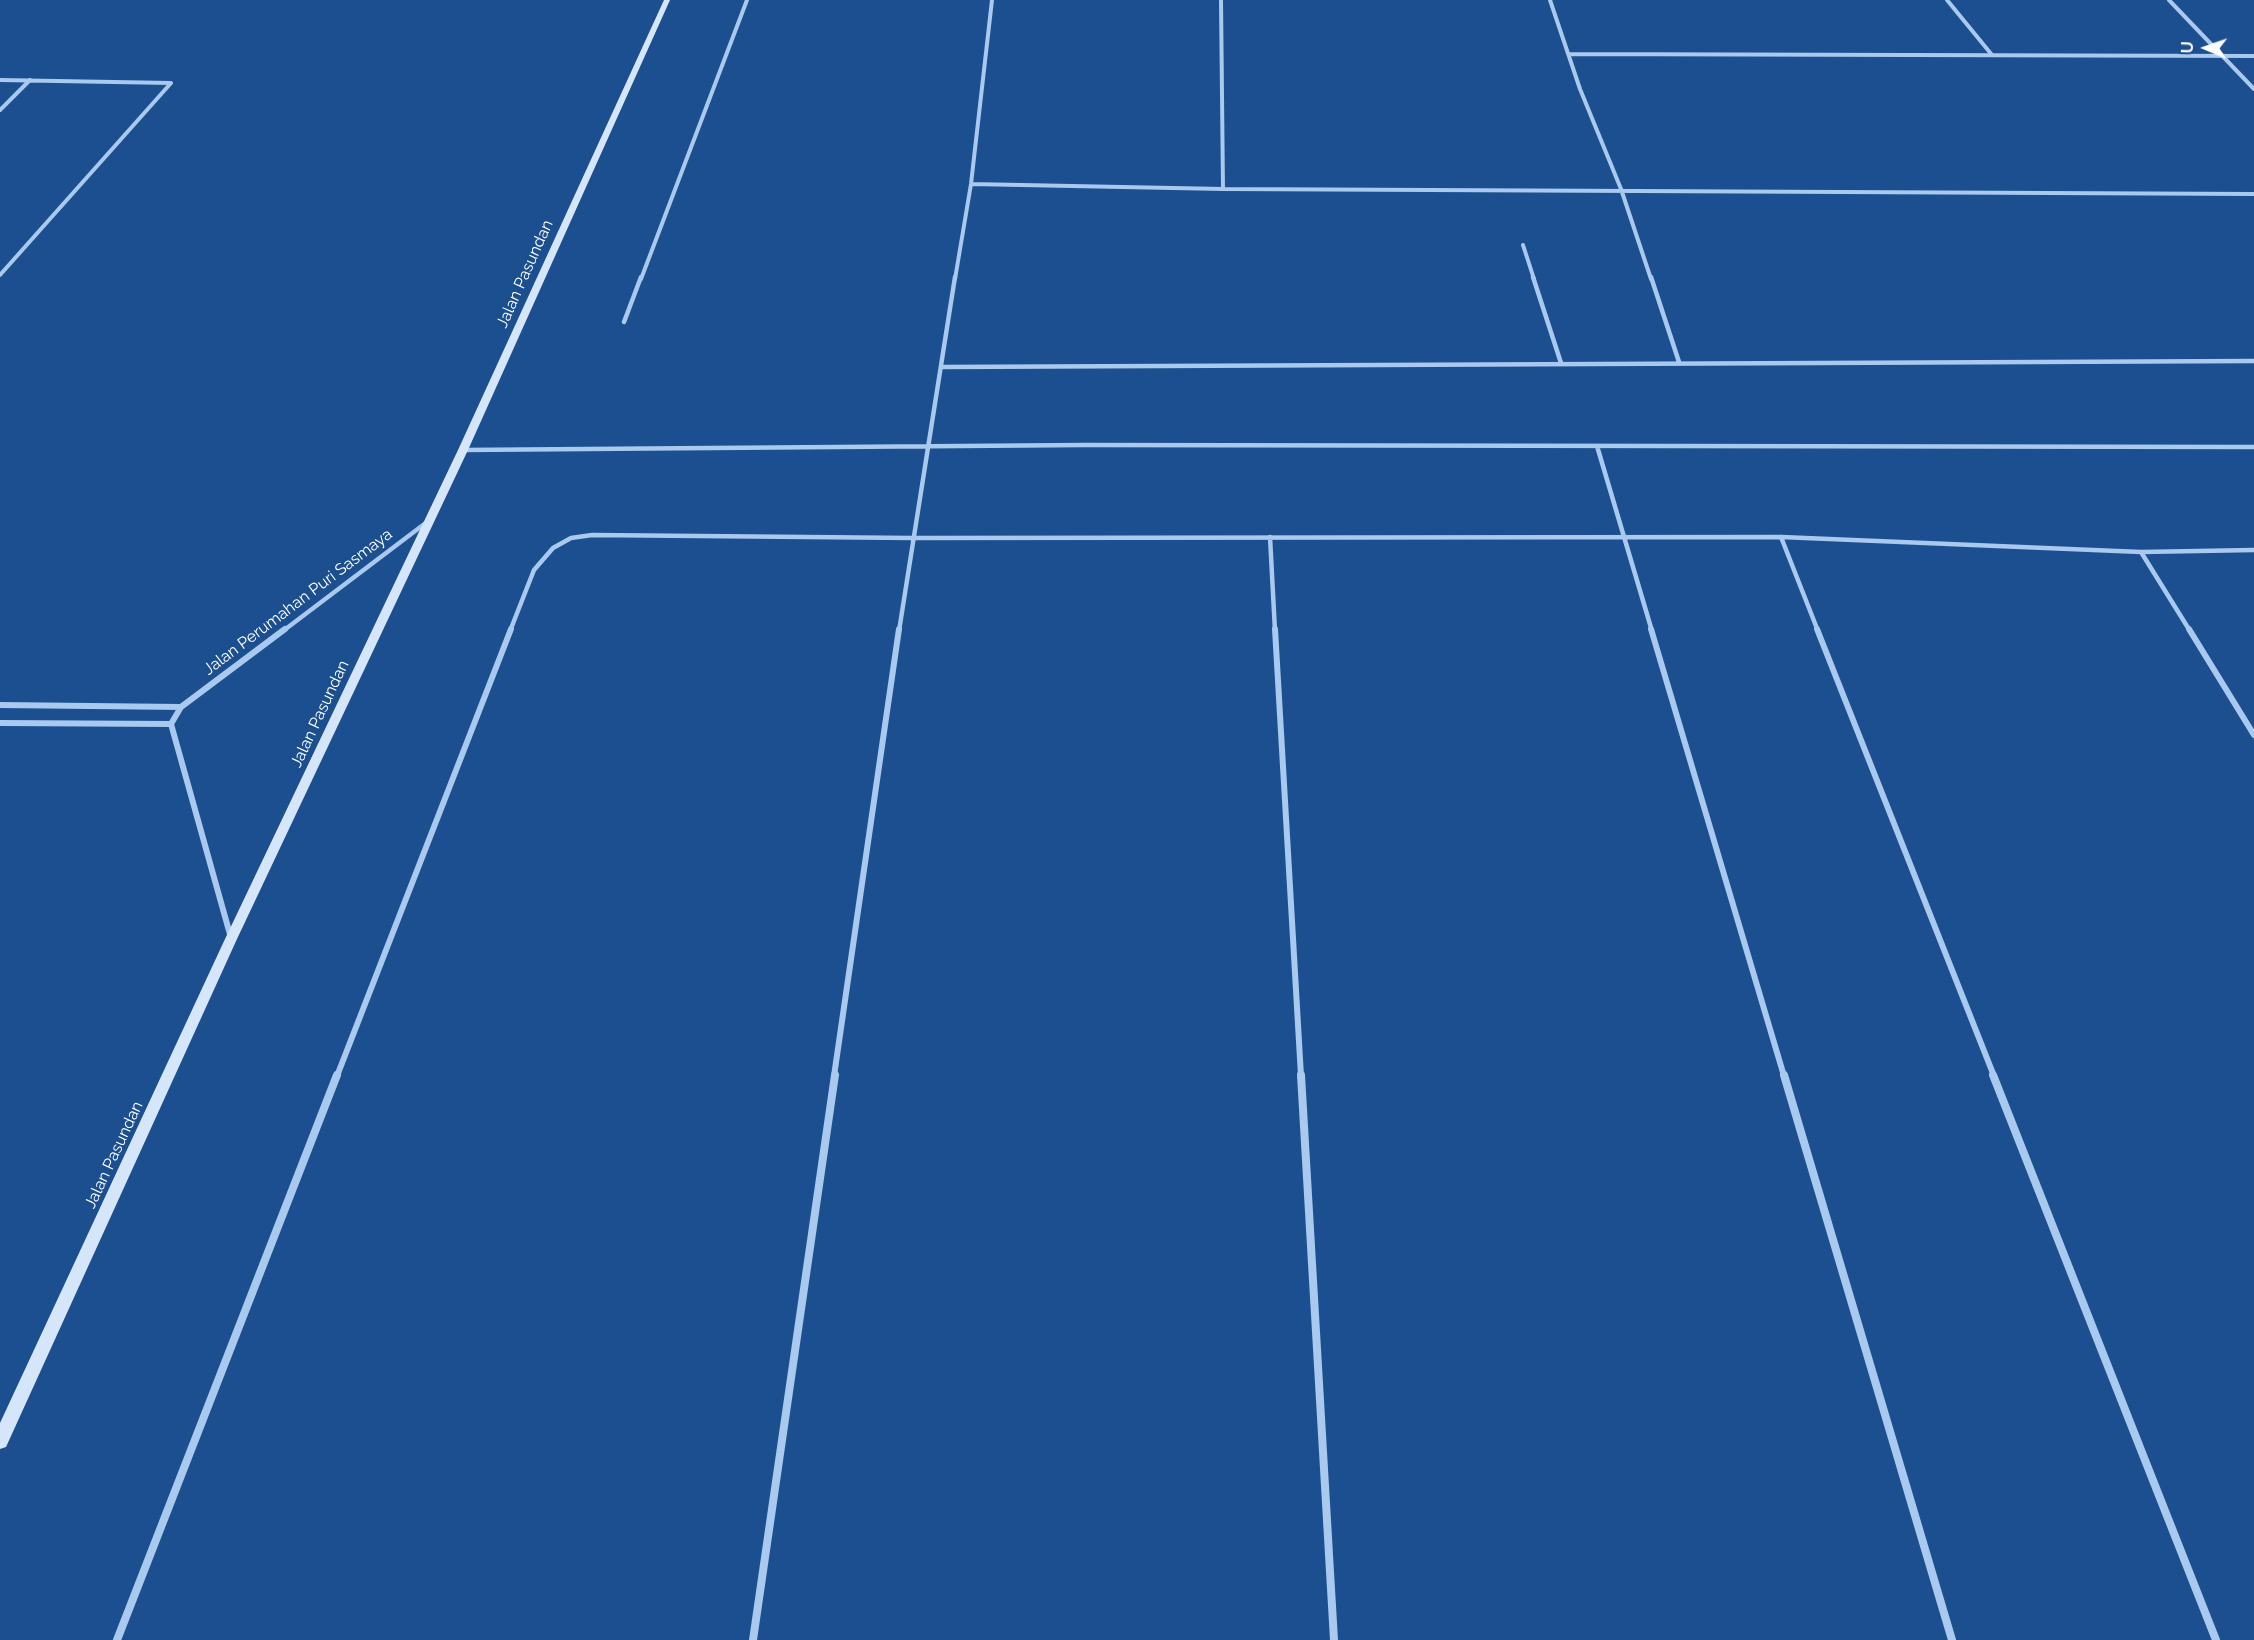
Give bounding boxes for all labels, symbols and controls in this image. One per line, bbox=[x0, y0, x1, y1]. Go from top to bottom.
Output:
north arrow bbox=[2176, 18, 2236, 78]
text: U bbox=[2178, 41, 2197, 54]
street label: Jalan Pasundan bbox=[493, 217, 557, 331]
street label: Jalan Perumahan Puri Sasmaya bbox=[200, 525, 396, 679]
street label: Jalan Pasundan bbox=[287, 657, 353, 771]
street label: Jalan Pasundan bbox=[81, 1098, 147, 1212]

